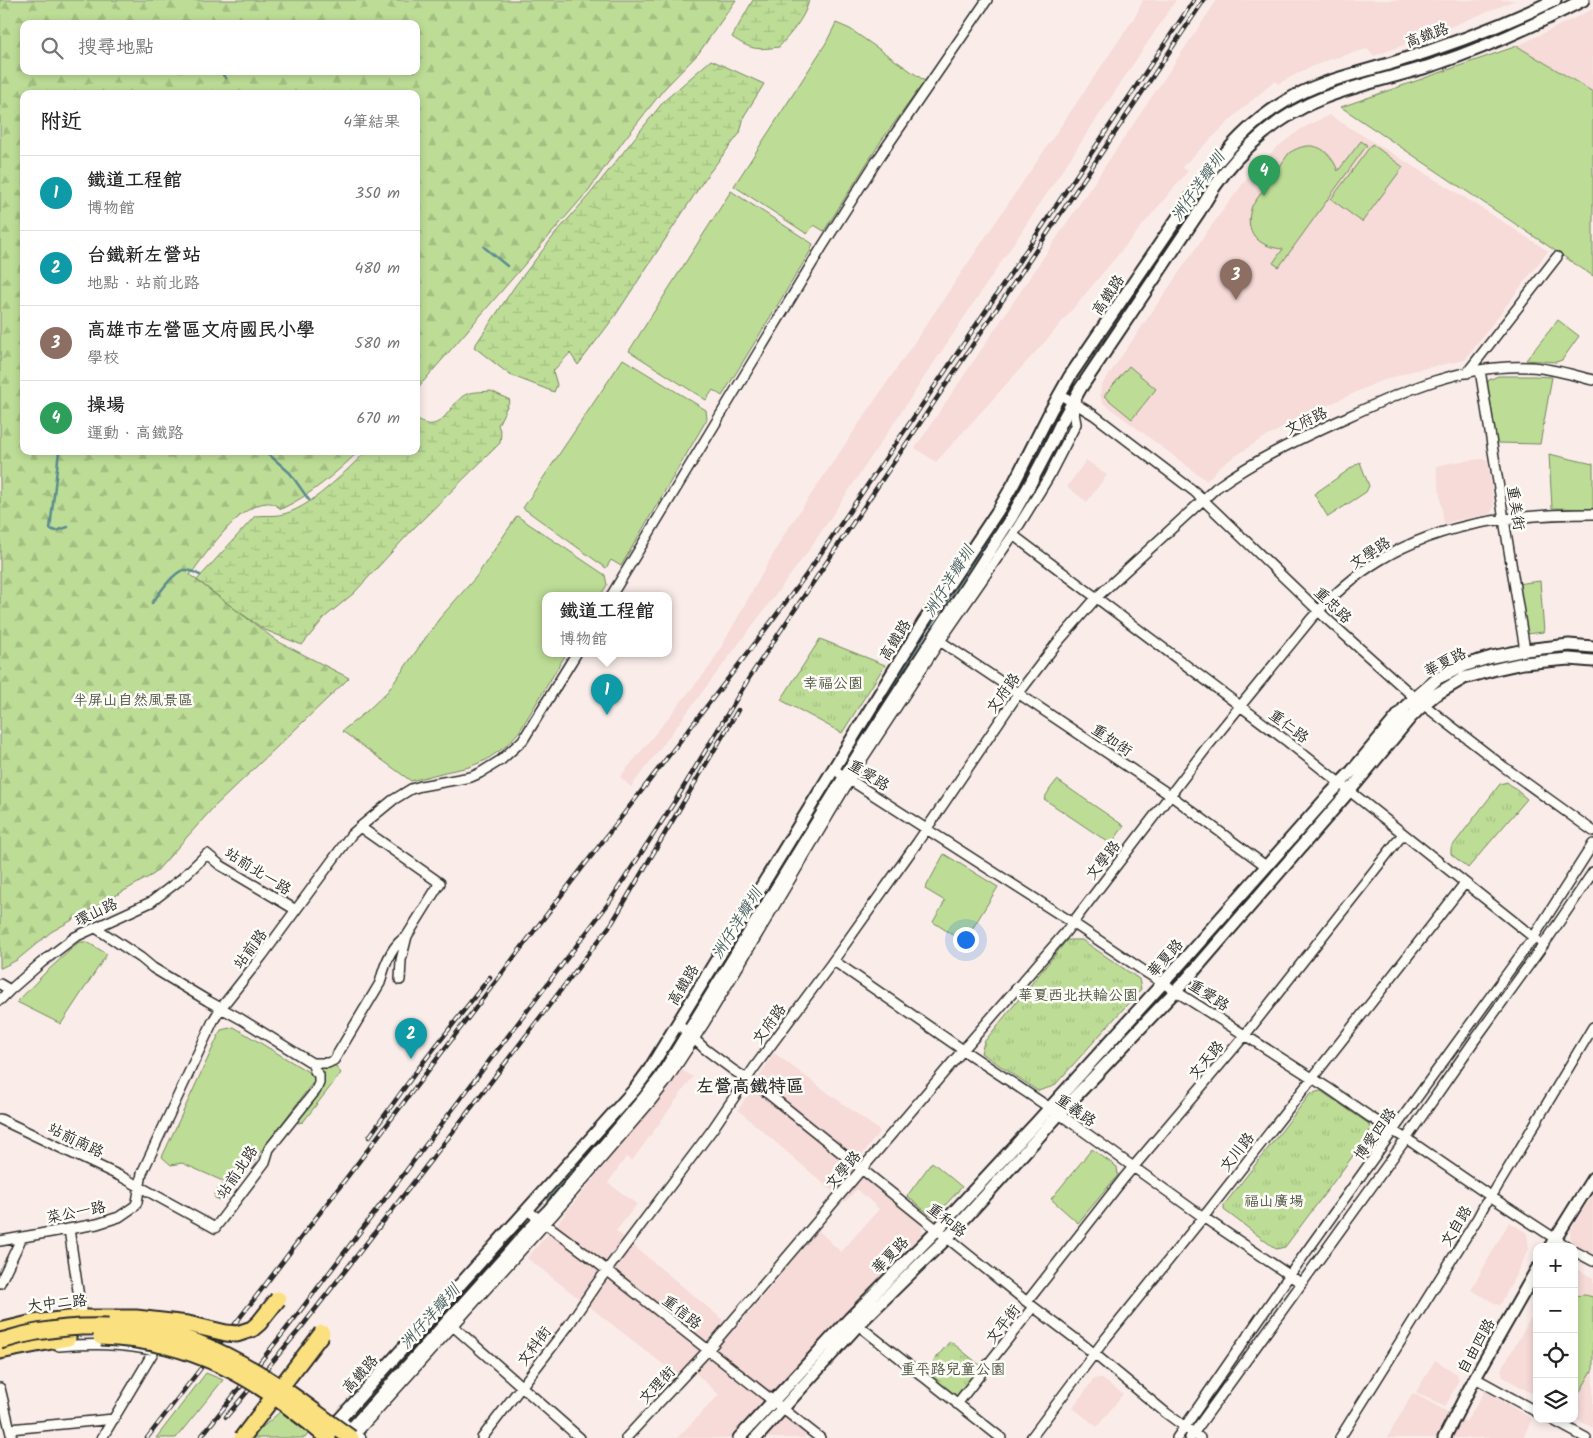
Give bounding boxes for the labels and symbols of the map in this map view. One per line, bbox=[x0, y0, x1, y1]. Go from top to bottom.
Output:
street label: 高鐵路 bbox=[1402, 17, 1453, 55]
water label: 洲仔洋瓣圳 bbox=[1165, 145, 1233, 227]
pin: 4 bbox=[1248, 155, 1280, 196]
pin: 3 bbox=[1220, 259, 1252, 300]
street label: 高鐵路 bbox=[1086, 270, 1131, 321]
street label: 文府路 bbox=[1281, 401, 1332, 443]
street label: 重美街 bbox=[1500, 484, 1530, 532]
street label: 文學路 bbox=[1345, 532, 1396, 576]
water label: 洲仔洋瓣圳 bbox=[917, 540, 982, 622]
street label: 重忠路 bbox=[1308, 581, 1357, 630]
street label: 高鐵路 bbox=[874, 615, 918, 666]
street label: 華夏路 bbox=[1420, 642, 1471, 684]
street label: 文府路 bbox=[981, 668, 1027, 719]
park label: 幸福公園 bbox=[803, 672, 863, 696]
pin: 1 bbox=[591, 674, 623, 715]
park label: 半屏山自然風景區 bbox=[73, 689, 193, 713]
street label: 重仁路 bbox=[1263, 704, 1314, 750]
street label: 重如街 bbox=[1086, 718, 1137, 763]
street label: 重愛路 bbox=[843, 754, 894, 798]
street label: 文學路 bbox=[1080, 835, 1127, 886]
street label: 站前北一路 bbox=[219, 842, 296, 902]
water label: 洲仔洋瓣圳 bbox=[705, 882, 770, 964]
street label: 環山路 bbox=[71, 893, 122, 933]
street label: 站前路 bbox=[228, 924, 274, 975]
your location bbox=[953, 927, 979, 953]
street label: 華夏路 bbox=[1142, 934, 1190, 983]
street label: 高鐵路 bbox=[662, 960, 706, 1011]
street label: 重愛路 bbox=[1183, 974, 1234, 1018]
park label: 華夏西北扶輪公園 bbox=[1018, 984, 1138, 1008]
street label: 文府路 bbox=[747, 999, 793, 1050]
pin: 2 bbox=[395, 1018, 427, 1059]
street label: 文天路 bbox=[1183, 1036, 1230, 1086]
district label: 左營高鐵特區 bbox=[696, 1073, 804, 1102]
street label: 重義路 bbox=[1050, 1088, 1101, 1134]
street label: 博愛四路 bbox=[1348, 1103, 1403, 1166]
street label: 站前南路 bbox=[43, 1117, 108, 1165]
street label: 文川路 bbox=[1214, 1127, 1261, 1178]
street label: 站前北路 bbox=[211, 1141, 265, 1204]
street label: 文學路 bbox=[820, 1146, 868, 1196]
park label: 福山廣場 bbox=[1244, 1190, 1304, 1214]
street label: 菜公一路 bbox=[44, 1195, 108, 1230]
street label: 重和路 bbox=[921, 1197, 971, 1244]
street label: 文自路 bbox=[1435, 1201, 1479, 1252]
street label: 華夏路 bbox=[866, 1231, 915, 1280]
water label: 洲仔洋瓣圳 bbox=[394, 1277, 468, 1355]
street label: 大中二路 bbox=[26, 1289, 88, 1319]
street label: 重信路 bbox=[656, 1289, 707, 1336]
street label: 文平街 bbox=[980, 1299, 1027, 1350]
street label: 自由四路 bbox=[1452, 1314, 1502, 1379]
street label: 文科街 bbox=[512, 1321, 558, 1372]
street label: 高鐵路 bbox=[337, 1350, 385, 1399]
park label: 重平路兒童公園 bbox=[900, 1358, 1006, 1382]
street label: 文理街 bbox=[634, 1361, 682, 1410]

